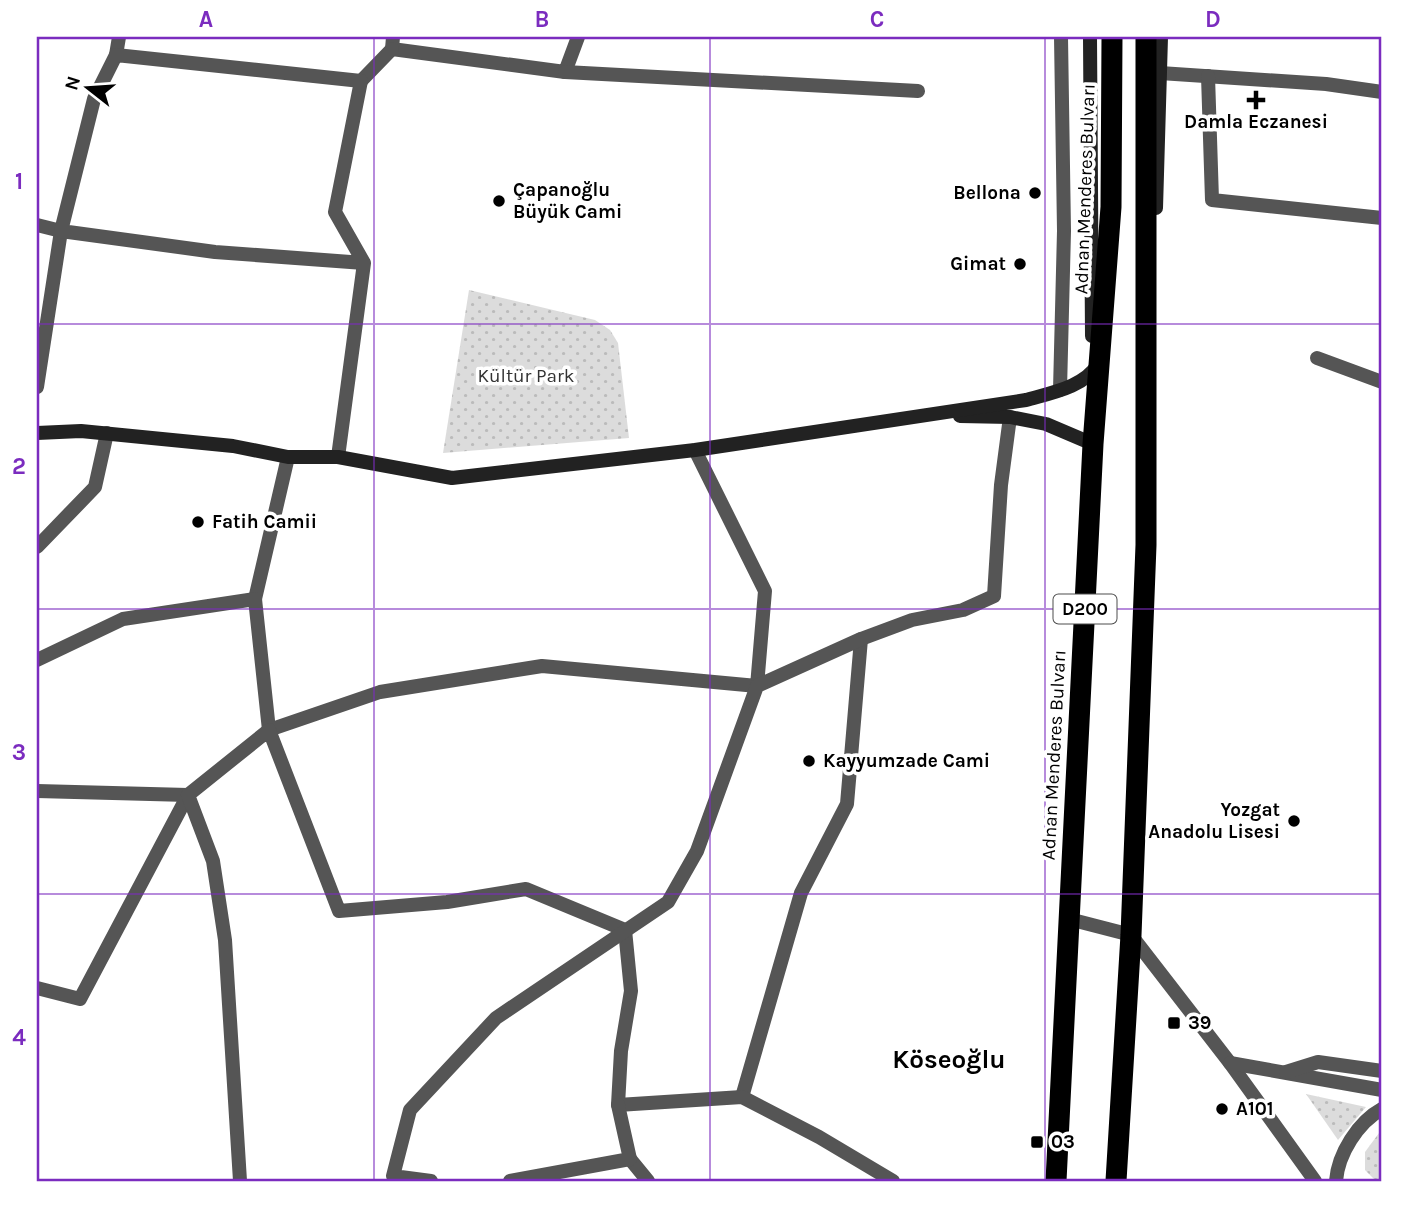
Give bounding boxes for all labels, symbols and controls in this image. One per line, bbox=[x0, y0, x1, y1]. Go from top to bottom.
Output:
text: A bbox=[199, 6, 213, 33]
text: B bbox=[535, 6, 549, 33]
text: C bbox=[870, 6, 884, 33]
text: D bbox=[1205, 6, 1221, 33]
north arrow bbox=[52, 52, 122, 122]
text: N bbox=[60, 74, 85, 93]
street label: Adnan Menderes Bulvarı bbox=[1070, 83, 1100, 295]
marker: Damla Eczanesi bbox=[1248, 92, 1264, 108]
place label: Damla Eczanesi bbox=[1184, 111, 1328, 133]
text: 1 bbox=[15, 168, 23, 195]
place label: Çapanoğlu Büyük Cami bbox=[513, 179, 622, 223]
place label: Bellona bbox=[953, 182, 1021, 204]
marker: Bellona bbox=[1027, 185, 1043, 201]
marker: Çapanoğlu Büyük Cami bbox=[491, 193, 507, 209]
place label: Gimat bbox=[950, 253, 1006, 275]
marker: Gimat bbox=[1012, 256, 1028, 272]
park label: Kültür Park bbox=[478, 365, 575, 387]
text: 2 bbox=[12, 453, 26, 480]
place label: Fatih Camii bbox=[212, 511, 317, 533]
marker: Fatih Camii bbox=[190, 514, 206, 530]
road number: D200 bbox=[1054, 594, 1116, 624]
street label: Adnan Menderes Bulvarı bbox=[1038, 649, 1070, 861]
text: 3 bbox=[12, 739, 26, 766]
place label: Kayyumzade Cami bbox=[823, 750, 990, 772]
marker: Kayyumzade Cami bbox=[801, 753, 817, 769]
place label: Yozgat Anadolu Lisesi bbox=[1148, 799, 1280, 843]
marker: Yozgat Anadolu Lisesi bbox=[1286, 813, 1302, 829]
place label: 39 bbox=[1188, 1012, 1211, 1034]
marker: 39 bbox=[1166, 1015, 1182, 1031]
text: 4 bbox=[12, 1024, 26, 1051]
district label: Köseoğlu bbox=[892, 1044, 1006, 1075]
place label: A101 bbox=[1236, 1098, 1273, 1120]
marker: A101 bbox=[1214, 1101, 1230, 1117]
place label: 03 bbox=[1051, 1131, 1075, 1153]
marker: 03 bbox=[1029, 1134, 1045, 1150]

